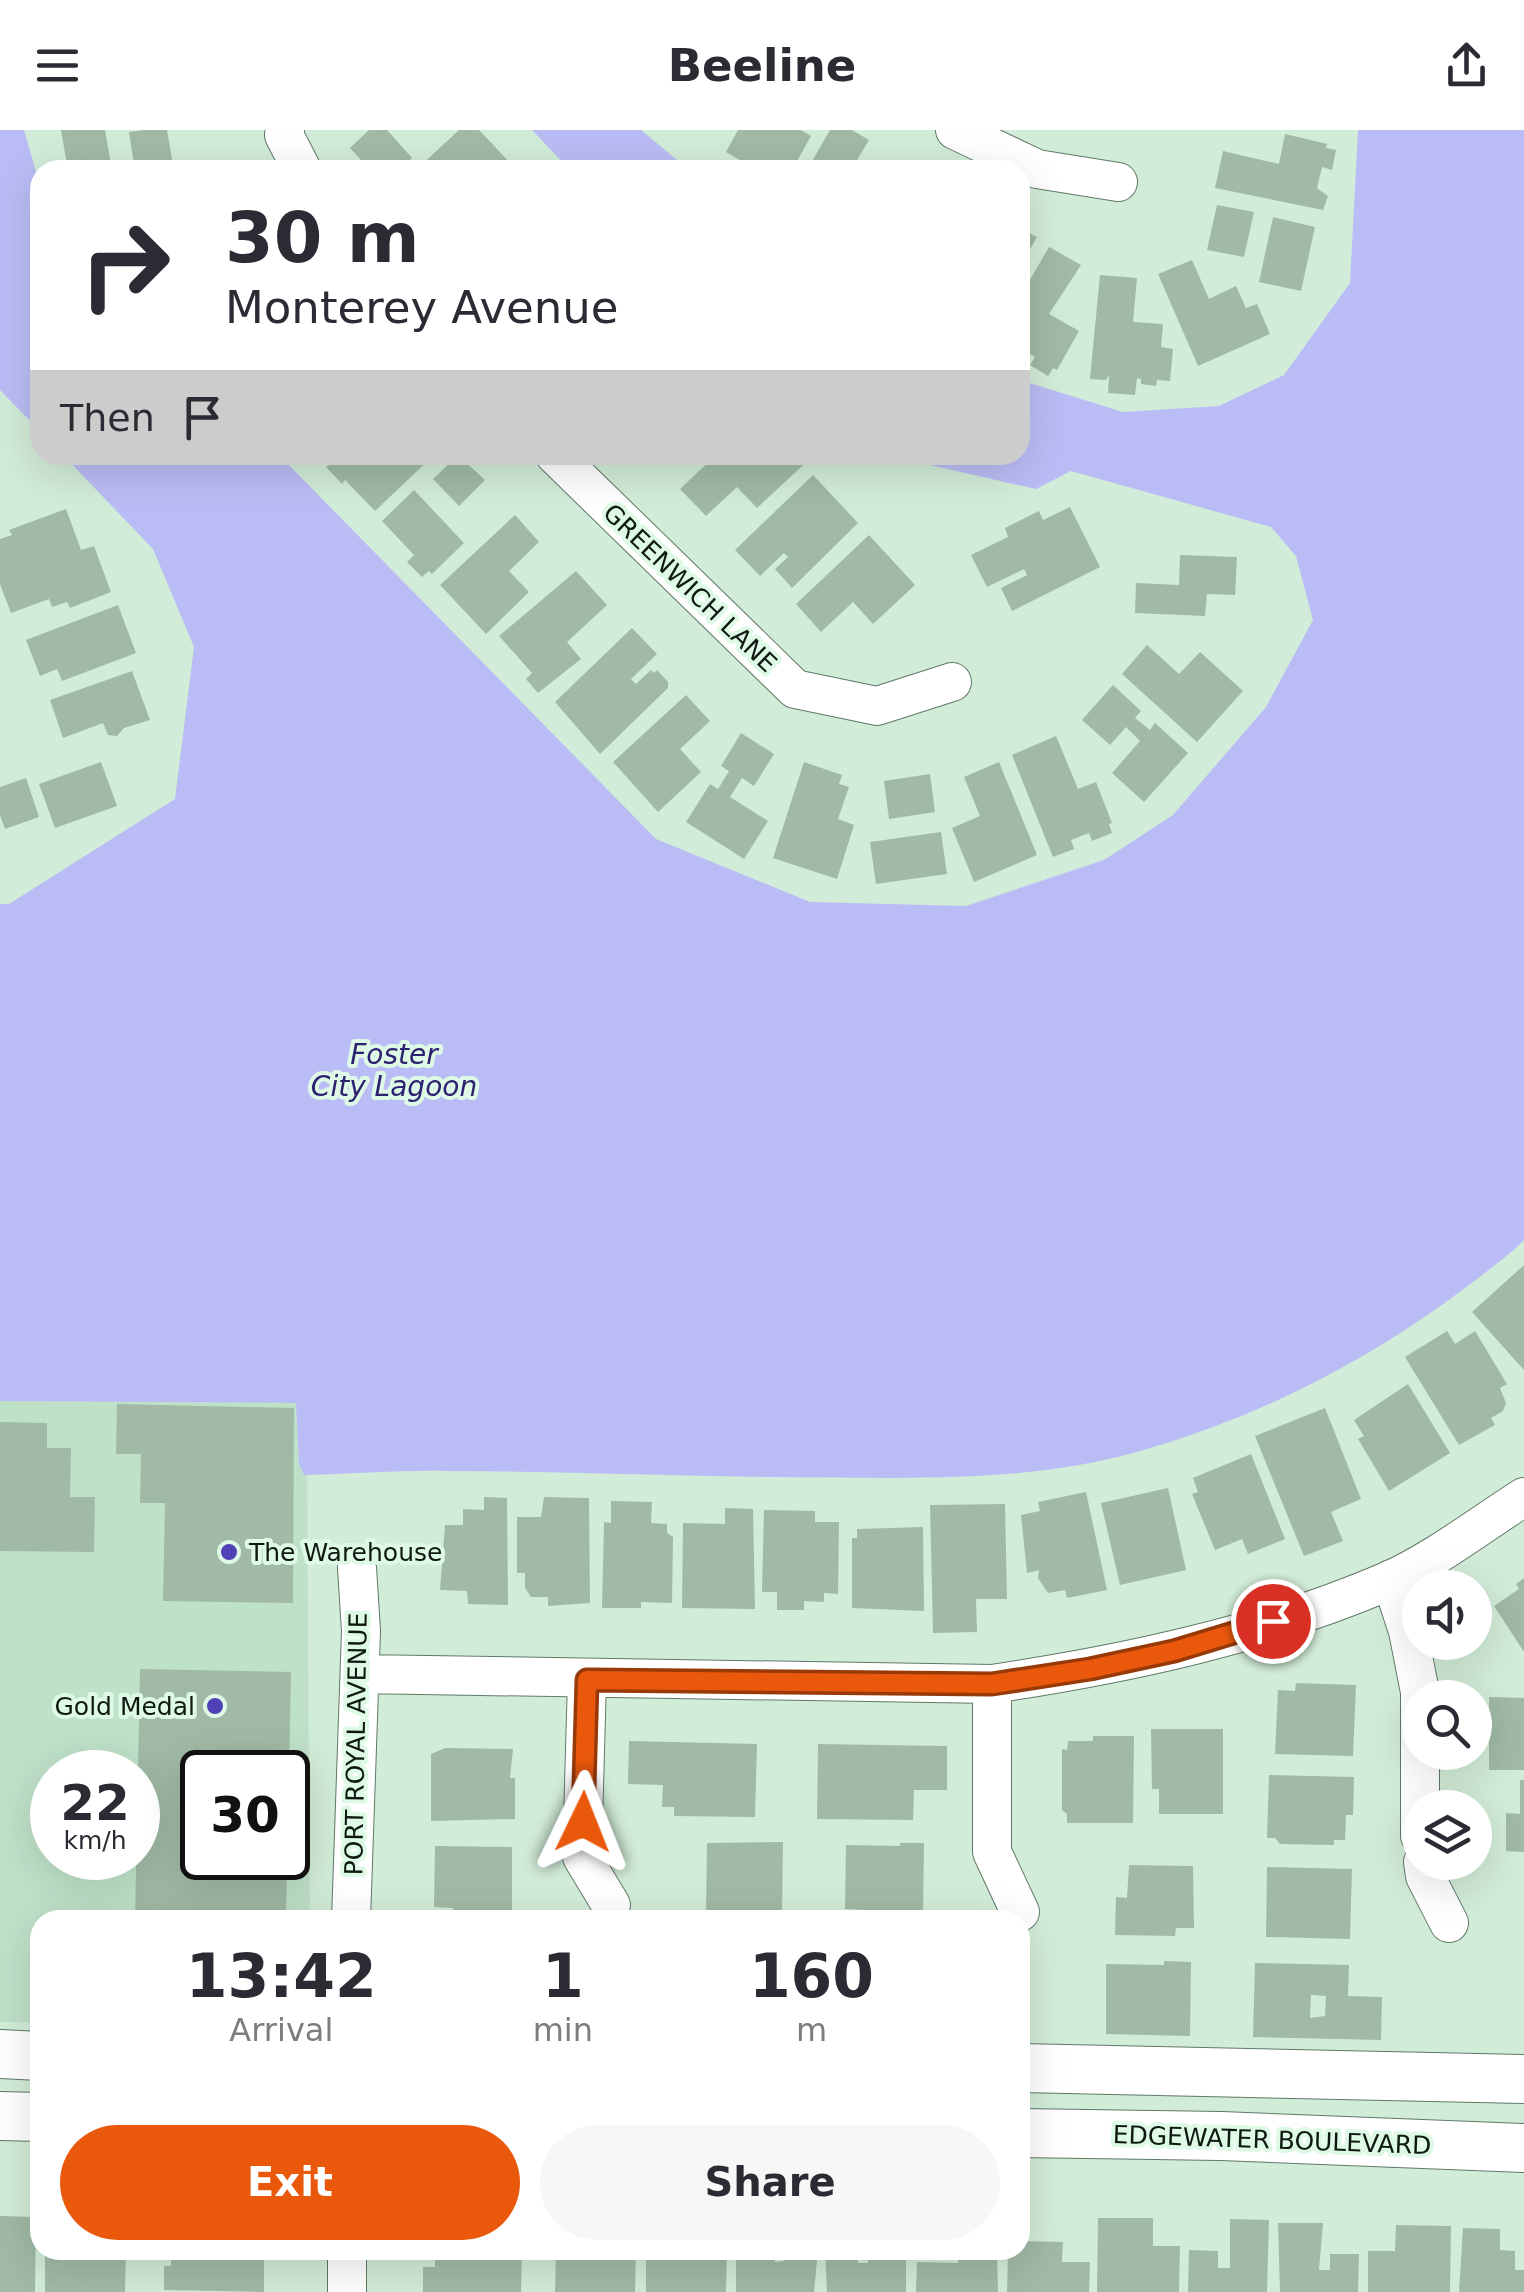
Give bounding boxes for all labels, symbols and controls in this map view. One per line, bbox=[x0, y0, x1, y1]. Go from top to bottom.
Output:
icon: menu bbox=[30, 38, 85, 93]
icon: share bbox=[1439, 38, 1494, 93]
text: Beeline bbox=[668, 39, 856, 92]
text: 30 m bbox=[225, 197, 420, 279]
icon: right bbox=[60, 200, 190, 330]
text: Monterey Avenue bbox=[225, 281, 619, 334]
icon: arrive bbox=[175, 390, 230, 445]
text: Then bbox=[60, 396, 155, 440]
street label: GREENWICH LANE bbox=[597, 498, 783, 678]
water label: Foster City Lagoon bbox=[311, 1038, 477, 1103]
place label: The Warehouse bbox=[248, 1538, 442, 1567]
marker: The Warehouse bbox=[218, 1541, 240, 1563]
map controls bbox=[1402, 1570, 1492, 1880]
button: sound bbox=[1402, 1570, 1492, 1660]
pin bbox=[1231, 1579, 1316, 1664]
icon: arrive bbox=[1246, 1594, 1301, 1649]
street label: PORT ROYAL AVENUE bbox=[339, 1612, 373, 1876]
button: search bbox=[1402, 1680, 1492, 1770]
place label: Gold Medal bbox=[54, 1692, 195, 1721]
marker: Gold Medal bbox=[204, 1695, 226, 1717]
speed limit sign: 30 bbox=[180, 1750, 310, 1880]
position arrow bbox=[531, 1770, 635, 1874]
text: 22 bbox=[60, 1774, 130, 1832]
button: layers bbox=[1402, 1790, 1492, 1880]
text: km/h bbox=[63, 1826, 127, 1855]
text: 13:42 bbox=[186, 1941, 377, 2011]
text: 1 bbox=[542, 1941, 584, 2011]
text: 160 bbox=[749, 1941, 874, 2011]
text: Arrival bbox=[229, 2011, 333, 2049]
text: min bbox=[533, 2011, 593, 2049]
text: m bbox=[796, 2011, 827, 2049]
street label: EDGEWATER BOULEVARD bbox=[1112, 2120, 1432, 2160]
button: Exit bbox=[60, 2125, 520, 2240]
button: Share bbox=[540, 2125, 1000, 2240]

